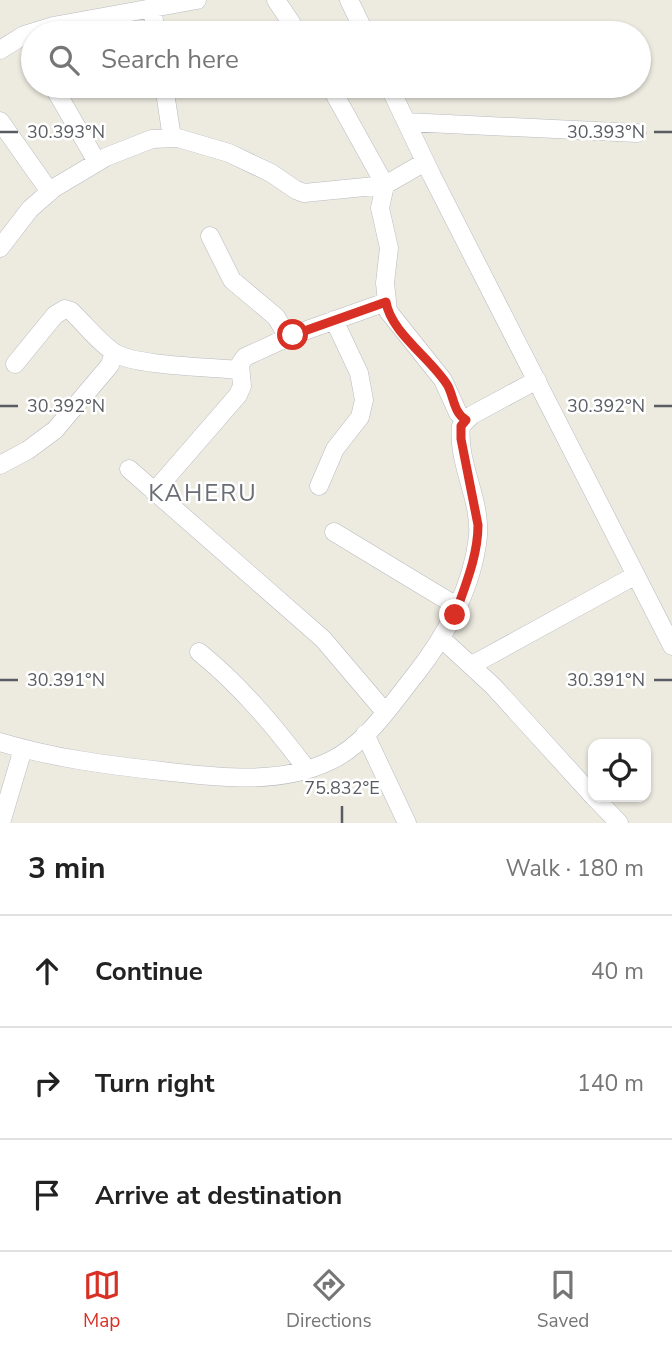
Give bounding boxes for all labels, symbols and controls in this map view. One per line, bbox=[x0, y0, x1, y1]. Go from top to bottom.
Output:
search box bbox=[21, 21, 651, 98]
icon: search bbox=[45, 41, 83, 79]
text: Search here bbox=[101, 42, 239, 77]
text: 30.393°N bbox=[27, 120, 105, 144]
text: 30.393°N bbox=[567, 120, 645, 144]
route start bbox=[277, 319, 308, 350]
text: 30.392°N bbox=[27, 394, 105, 418]
text: 30.392°N bbox=[567, 394, 645, 418]
district label: KAHERU bbox=[148, 477, 258, 509]
route end bbox=[439, 599, 470, 630]
text: 30.391°N bbox=[27, 668, 105, 692]
text: 30.391°N bbox=[567, 668, 645, 692]
map controls bbox=[588, 739, 651, 802]
button: locate bbox=[588, 739, 651, 802]
text: 75.832°E bbox=[304, 776, 380, 800]
text: 3 min bbox=[28, 848, 106, 889]
text: Walk · 180 m bbox=[505, 853, 644, 884]
icon: ahead bbox=[28, 952, 66, 990]
text: Continue bbox=[95, 954, 203, 989]
text: 40 m bbox=[591, 956, 644, 987]
icon: right bbox=[28, 1064, 66, 1102]
text: Turn right bbox=[95, 1066, 214, 1101]
text: 140 m bbox=[577, 1068, 644, 1099]
icon: arrive bbox=[28, 1176, 66, 1214]
text: Arrive at destination bbox=[95, 1178, 342, 1213]
tab: Map bbox=[83, 1266, 121, 1334]
tab: Directions bbox=[286, 1266, 372, 1334]
tab: Saved bbox=[537, 1266, 589, 1334]

